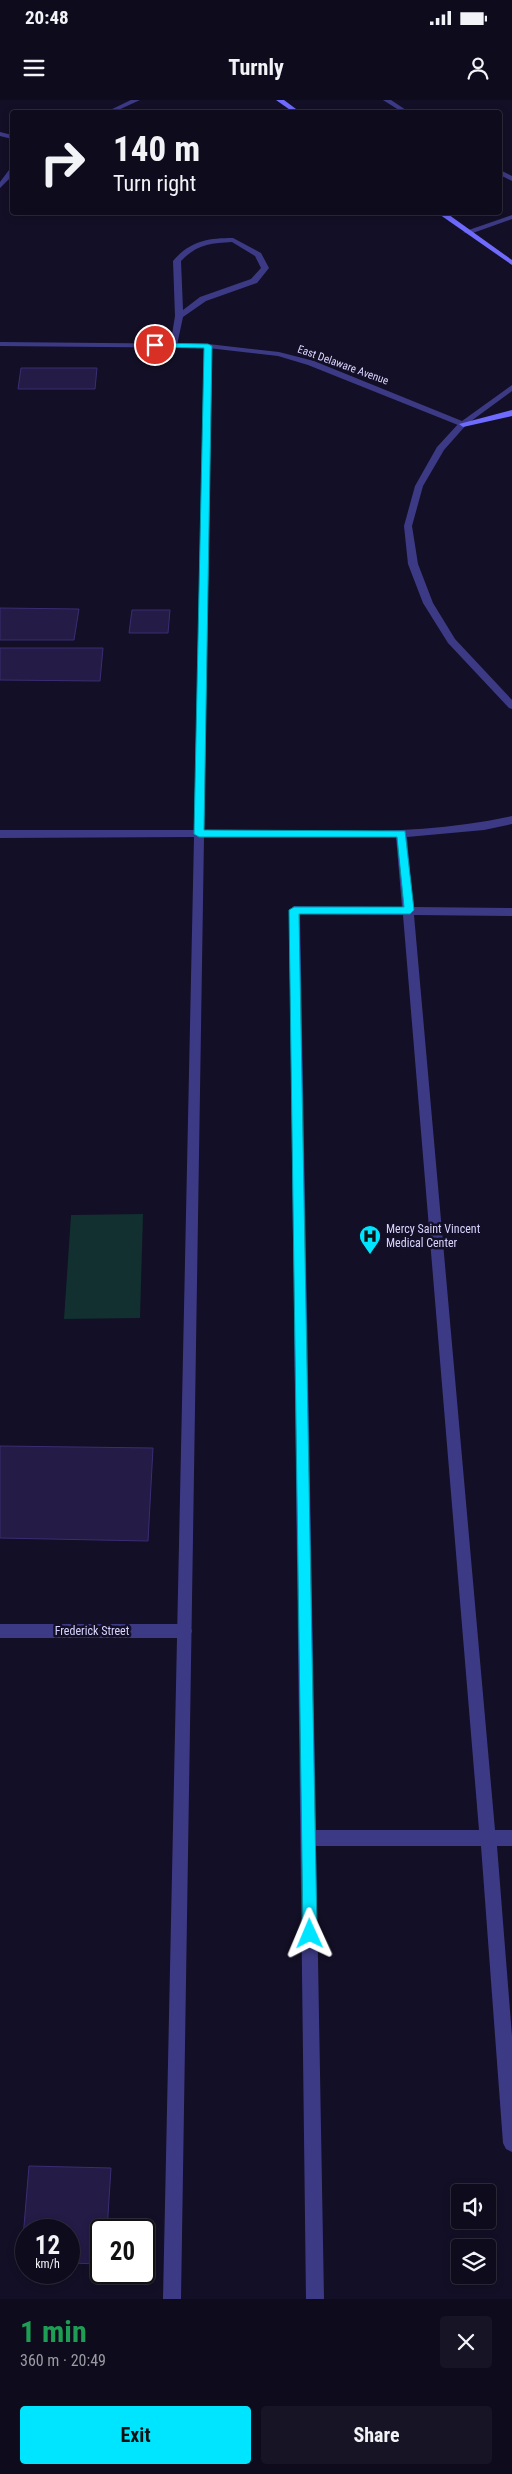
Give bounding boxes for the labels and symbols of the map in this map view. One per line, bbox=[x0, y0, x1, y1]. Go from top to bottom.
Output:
pin bbox=[134, 324, 176, 366]
street label: East Delaware Avenue bbox=[296, 343, 390, 387]
place label: Mercy Saint Vincent Medical Center bbox=[386, 1222, 481, 1250]
hospital icon: Mercy Saint Vincent Medical Center bbox=[358, 1224, 382, 1255]
street label: Frederick Street bbox=[55, 1624, 130, 1638]
position arrow bbox=[283, 1907, 335, 1959]
speed limit sign: 20 bbox=[90, 2219, 155, 2284]

